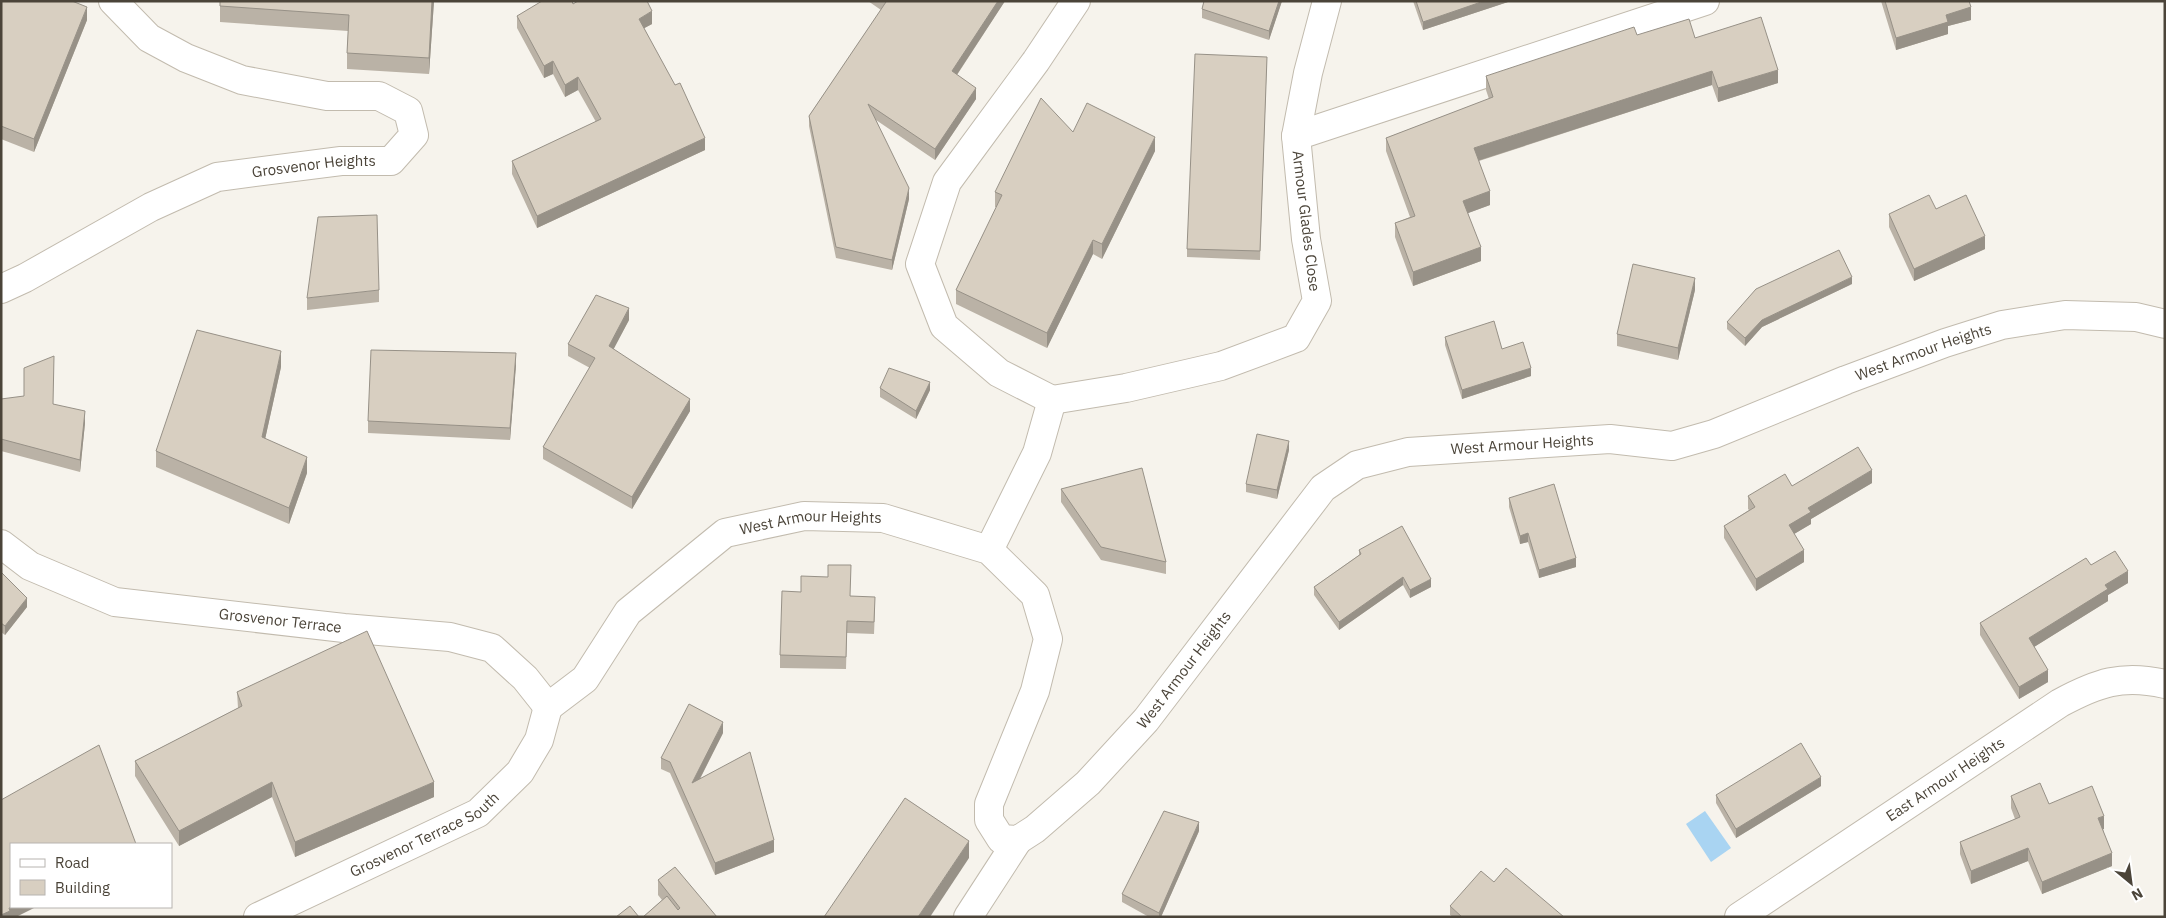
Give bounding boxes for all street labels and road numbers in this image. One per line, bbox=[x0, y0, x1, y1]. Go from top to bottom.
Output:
street label: Armour Glades Close bbox=[1288, 149, 1325, 292]
street label: Grosvenor Heights bbox=[251, 151, 376, 181]
street label: West Armour Heights bbox=[1853, 319, 1994, 385]
street label: West Armour Heights bbox=[1450, 430, 1594, 458]
street label: West Armour Heights bbox=[738, 506, 882, 539]
street label: Grosvenor Terrace bbox=[218, 604, 343, 637]
street label: West Armour Heights bbox=[1133, 607, 1235, 733]
street label: East Armour Heights bbox=[1882, 733, 2008, 825]
street label: Grosvenor Terrace South bbox=[347, 788, 503, 881]

